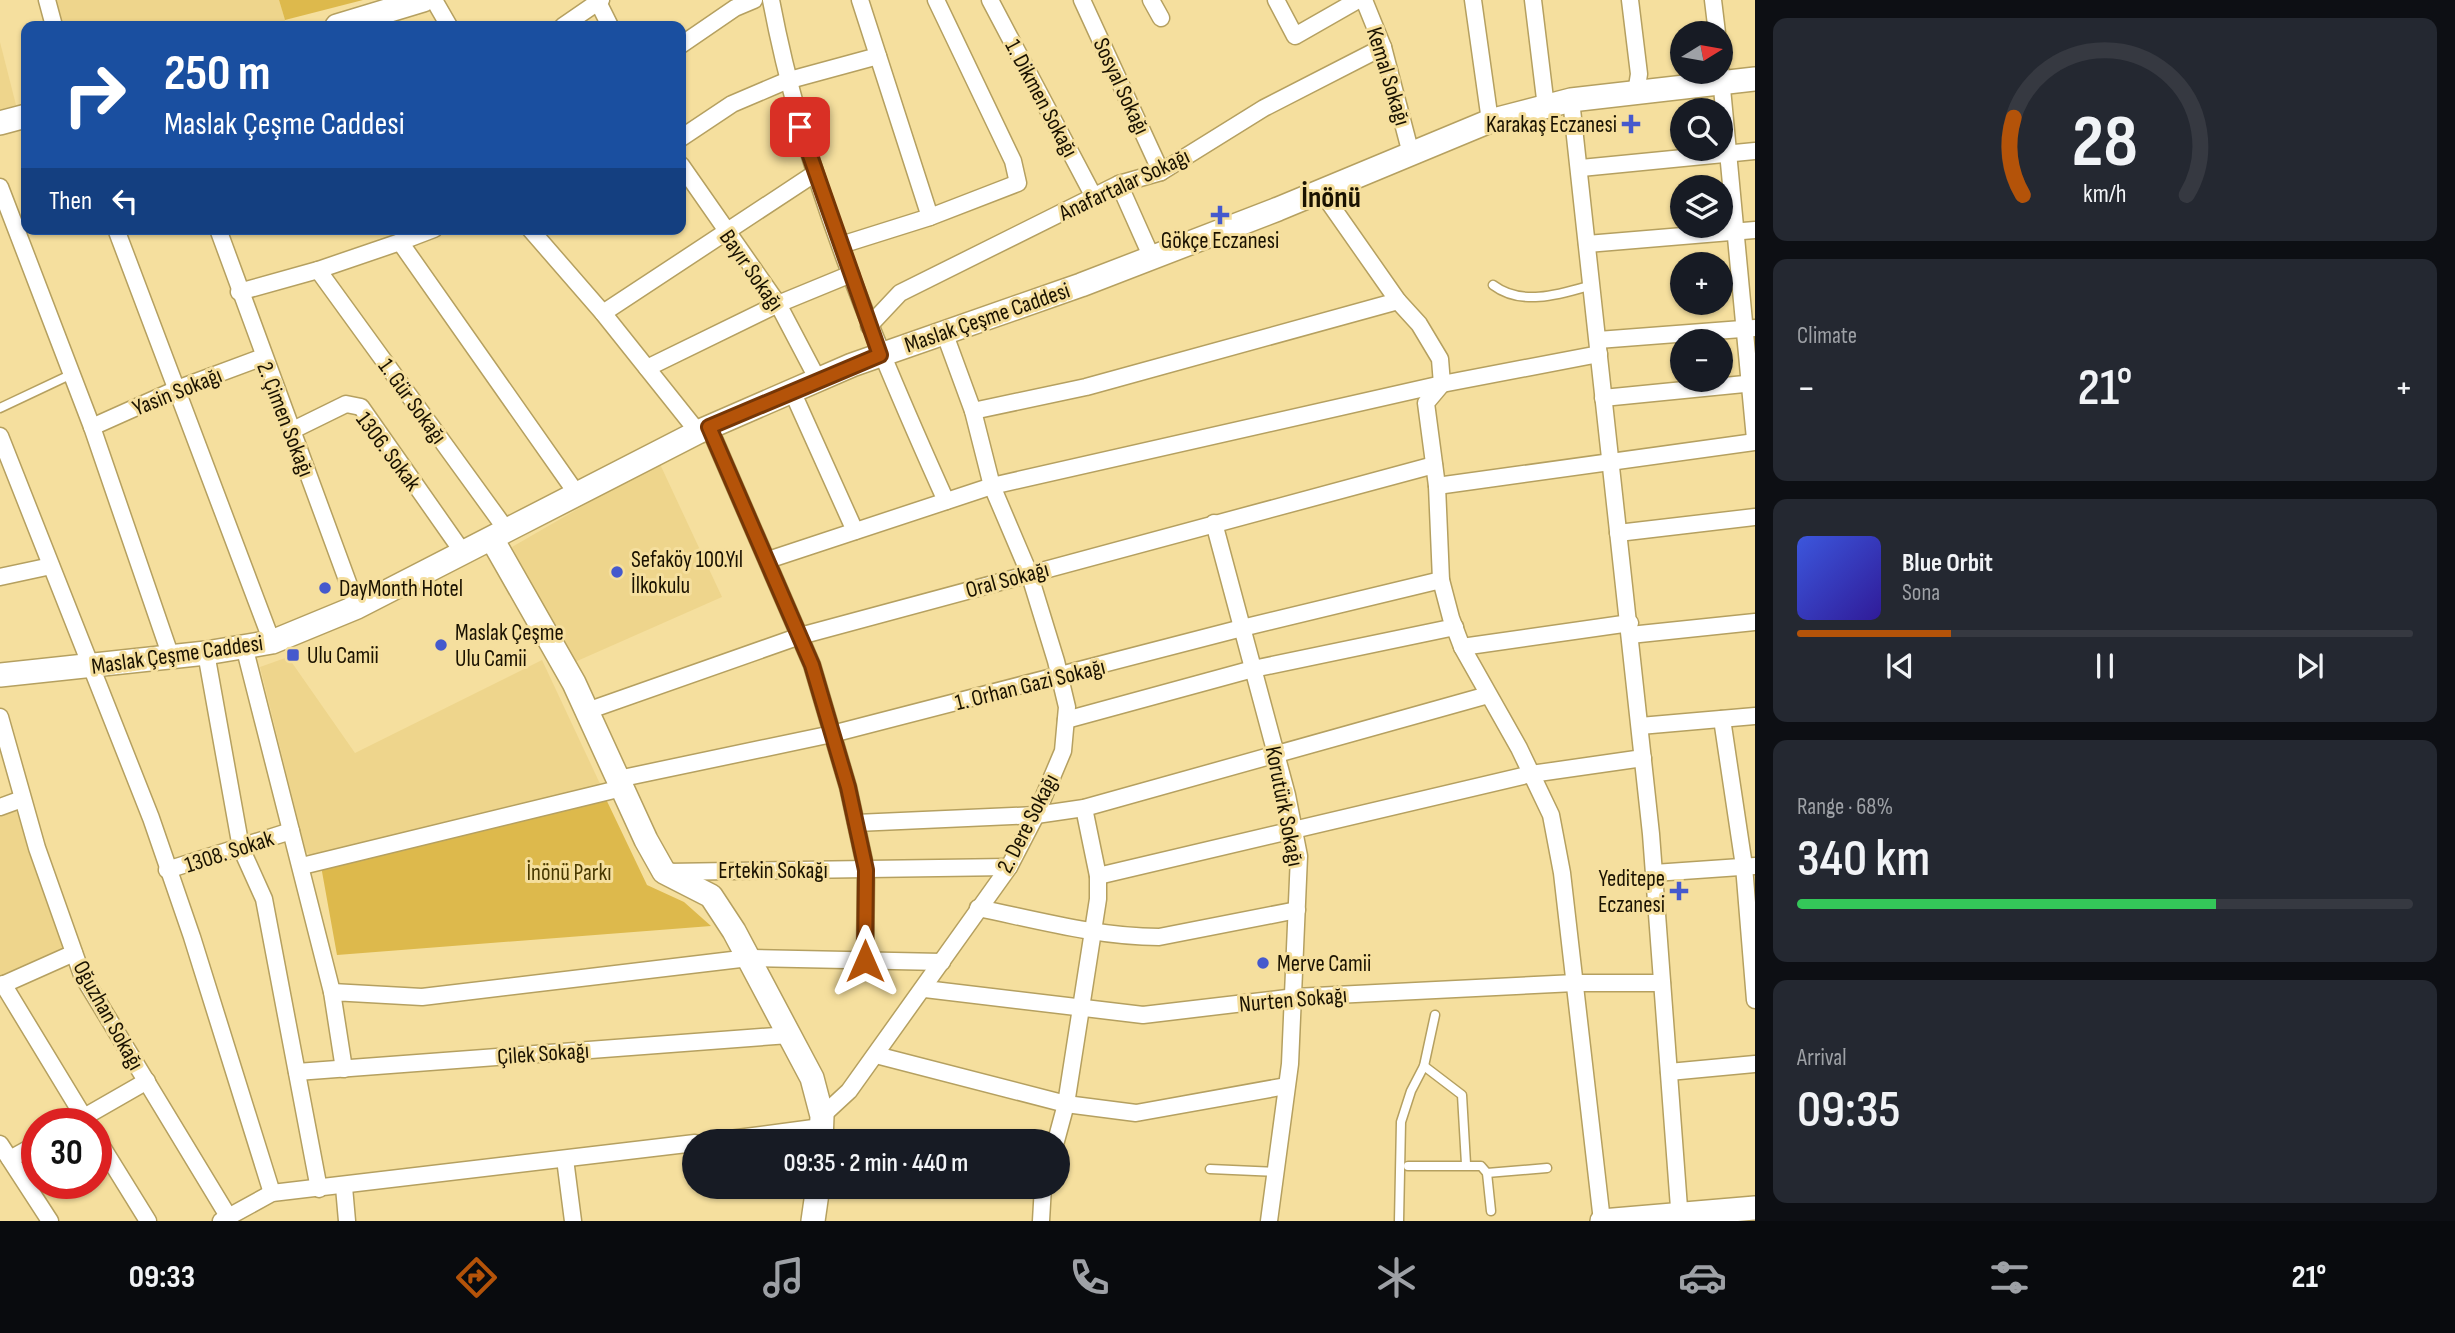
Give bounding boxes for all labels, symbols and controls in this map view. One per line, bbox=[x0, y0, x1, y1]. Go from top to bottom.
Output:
north arrow bbox=[1670, 21, 1732, 84]
map controls bbox=[1670, 21, 1733, 392]
street label: Kemal Sokağı bbox=[1360, 24, 1416, 129]
street label: Sosyal Sokağı bbox=[1087, 34, 1156, 139]
street label: 1. Dikmen Sokağı bbox=[998, 35, 1084, 162]
text: 250 m bbox=[164, 45, 270, 104]
icon: right bbox=[49, 49, 140, 140]
pin bbox=[770, 97, 830, 157]
button: search bbox=[1670, 98, 1733, 161]
text: 28 bbox=[2072, 100, 2138, 188]
text: Maslak Çeşme Caddesi bbox=[164, 105, 405, 144]
icon: arrive bbox=[781, 108, 819, 146]
place label: Karakaş Eczanesi bbox=[1486, 111, 1617, 139]
marker: Karakaş Eczanesi bbox=[1623, 116, 1639, 132]
street label: Anafartalar Sokağı bbox=[1054, 142, 1194, 228]
button: layers bbox=[1670, 175, 1733, 238]
text: km/h bbox=[2083, 179, 2127, 210]
district label: İnönü bbox=[1301, 180, 1361, 216]
icon: left bbox=[106, 182, 144, 220]
text: Then bbox=[49, 186, 92, 217]
marker: Gökçe Eczanesi bbox=[1212, 207, 1228, 223]
street label: Bayır Sokağı bbox=[713, 224, 789, 317]
place label: Gökçe Eczanesi bbox=[1161, 227, 1279, 255]
button: + bbox=[1670, 252, 1733, 315]
street label: Maslak Çeşme Caddesi bbox=[901, 277, 1074, 359]
text: Climate bbox=[1797, 322, 1857, 350]
button: − bbox=[1670, 329, 1733, 392]
street label: 1. Gür Sokağı bbox=[372, 353, 452, 450]
text: 21° bbox=[2078, 357, 2132, 420]
street label: 2. Çimen Sokağı bbox=[250, 358, 320, 481]
street label: Yasin Sokağı bbox=[129, 361, 226, 423]
text: − bbox=[1797, 366, 1816, 411]
text: + bbox=[2394, 366, 2413, 411]
street label: 1306. Sokak bbox=[350, 407, 427, 497]
place label: Sefaköy 100.Yıl İlkokulu bbox=[631, 546, 743, 600]
text: Blue Orbit bbox=[1902, 548, 1993, 579]
street label: Oral Sokağı bbox=[963, 555, 1052, 604]
marker: Sefaköy 100.Yıl İlkokulu bbox=[609, 564, 625, 580]
place label: DayMonth Hotel bbox=[339, 575, 463, 603]
text: Sona bbox=[1902, 579, 1940, 607]
marker: DayMonth Hotel bbox=[317, 580, 333, 596]
place label: Maslak Çeşme Ulu Camii bbox=[455, 619, 564, 673]
street label: Maslak Çeşme Caddesi bbox=[90, 629, 265, 681]
marker: Maslak Çeşme Ulu Camii bbox=[433, 637, 449, 653]
place label: Ulu Camii bbox=[307, 642, 379, 670]
marker: Ulu Camii bbox=[285, 647, 301, 663]
icon: previous bbox=[1881, 647, 1919, 685]
icon: pause bbox=[2086, 647, 2124, 685]
icon: next bbox=[2291, 647, 2329, 685]
street label: 1. Orhan Gazi Sokağı bbox=[952, 653, 1108, 717]
street label: Korutürk Sokağı bbox=[1259, 744, 1309, 869]
street label: 2. Dere Sokağı bbox=[991, 769, 1065, 878]
text: Range · 68% bbox=[1797, 793, 1893, 821]
street label: 1308. Sokak bbox=[181, 824, 277, 879]
text: 340 km bbox=[1797, 828, 1930, 891]
street label: Ertekin Sokağı bbox=[718, 857, 828, 885]
park label: İnönü Parkı bbox=[526, 859, 612, 887]
place label: Yeditepe Eczanesi bbox=[1598, 865, 1665, 919]
marker: Yeditepe Eczanesi bbox=[1671, 883, 1687, 899]
position arrow bbox=[828, 924, 902, 998]
place label: Merve Camii bbox=[1277, 950, 1371, 978]
marker: Merve Camii bbox=[1255, 955, 1271, 971]
street label: Oğuzhan Sokağı bbox=[67, 956, 150, 1075]
street label: Nurten Sokağı bbox=[1238, 981, 1348, 1019]
street label: Çilek Sokağı bbox=[496, 1037, 590, 1071]
text: Arrival bbox=[1797, 1044, 1846, 1072]
text: 09:35 bbox=[1797, 1079, 1901, 1142]
speed limit sign: 30 bbox=[21, 1108, 112, 1199]
text: 09:35 · 2 min · 440 m bbox=[784, 1148, 968, 1179]
icon: directions bbox=[452, 1253, 501, 1302]
icon: music bbox=[759, 1253, 808, 1302]
icon: phone bbox=[1065, 1253, 1114, 1302]
icon: climate bbox=[1372, 1253, 1421, 1302]
icon: car bbox=[1678, 1253, 1727, 1302]
icon: filters bbox=[1985, 1253, 2034, 1302]
text: 09:33 bbox=[129, 1258, 195, 1297]
text: 21° bbox=[2291, 1258, 2326, 1297]

